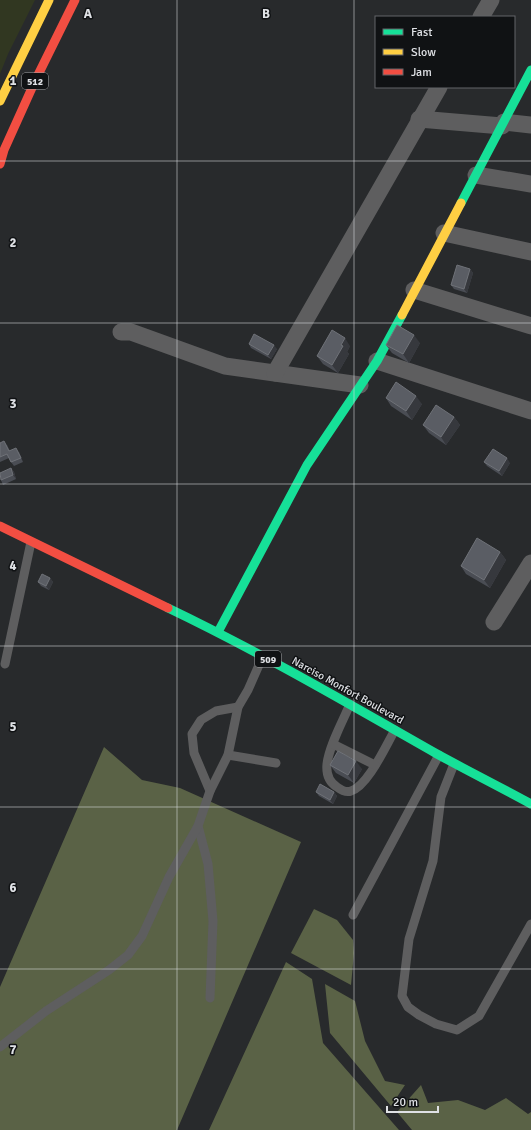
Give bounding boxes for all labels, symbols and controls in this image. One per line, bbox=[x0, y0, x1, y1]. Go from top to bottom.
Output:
text: A bbox=[84, 6, 93, 22]
text: B bbox=[262, 6, 270, 22]
legend bbox=[375, 16, 515, 88]
text: Fast bbox=[411, 25, 432, 40]
text: Slow bbox=[411, 45, 436, 60]
text: Jam bbox=[411, 65, 432, 80]
text: 1 bbox=[9, 73, 17, 89]
road number: 512 bbox=[22, 73, 48, 89]
text: 2 bbox=[9, 235, 17, 251]
text: 3 bbox=[9, 396, 17, 412]
text: 4 bbox=[9, 558, 17, 574]
road number: 509 bbox=[255, 651, 281, 667]
street label: Narciso Monfort Boulevard bbox=[290, 654, 406, 727]
text: 5 bbox=[9, 719, 17, 735]
text: 6 bbox=[9, 880, 17, 896]
text: 7 bbox=[9, 1042, 17, 1058]
scale bar bbox=[387, 1088, 438, 1114]
text: 20 m bbox=[393, 1095, 418, 1110]

